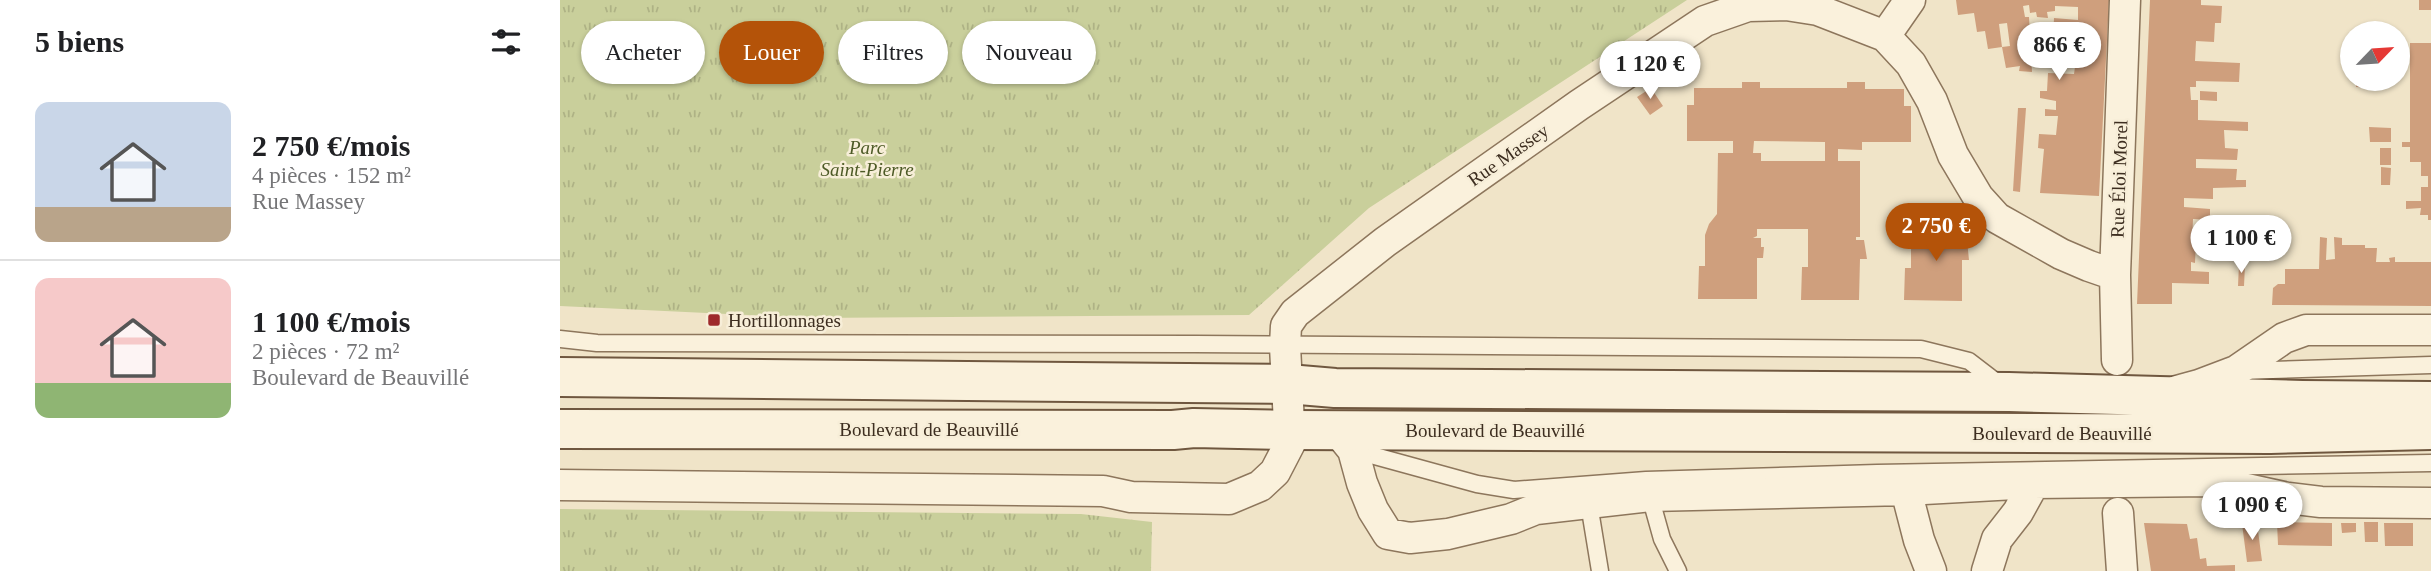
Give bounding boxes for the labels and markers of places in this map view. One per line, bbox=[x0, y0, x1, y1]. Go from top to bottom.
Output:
pin: 866 € bbox=[2010, 22, 2108, 82]
pin: 1 120 € bbox=[1585, 42, 1715, 101]
pin: 2 750 € bbox=[1871, 204, 2001, 263]
pin: 1 100 € bbox=[2176, 216, 2306, 275]
place label: Hortillonnages bbox=[728, 310, 841, 331]
marker: Hortillonnages bbox=[706, 312, 722, 328]
pin: 1 090 € bbox=[2187, 482, 2317, 542]

